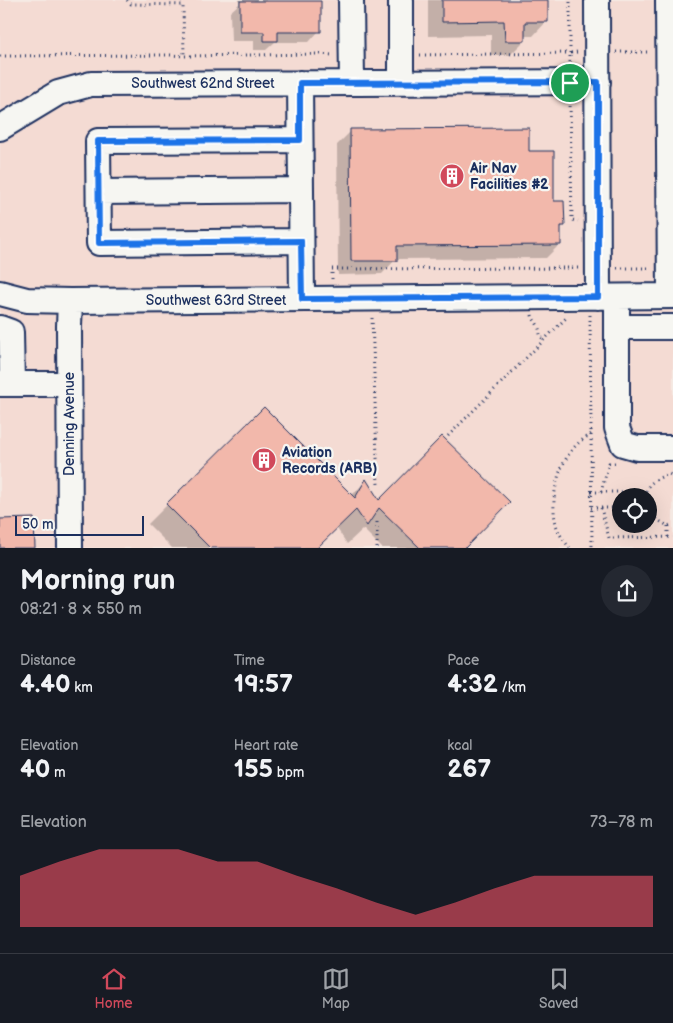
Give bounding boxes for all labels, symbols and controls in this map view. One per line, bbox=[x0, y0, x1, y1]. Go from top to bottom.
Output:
pin bbox=[549, 62, 591, 104]
icon: arrive bbox=[556, 69, 584, 97]
street label: Southwest 62nd Street bbox=[131, 75, 275, 92]
place label: Air Nav Facilities #2 bbox=[469, 160, 549, 193]
building icon: Air Nav Facilities #2 bbox=[439, 163, 465, 189]
street label: Southwest 63rd Street bbox=[146, 292, 287, 309]
street label: Denning Avenue bbox=[61, 372, 78, 476]
place label: Aviation Records (ARB) bbox=[281, 444, 377, 477]
building icon: Aviation Records (ARB) bbox=[251, 447, 277, 473]
map controls bbox=[612, 488, 657, 533]
button: locate bbox=[612, 488, 657, 533]
scale bar bbox=[15, 513, 144, 536]
text: 50 m bbox=[22, 516, 54, 533]
text: Morning run bbox=[20, 564, 175, 597]
button: share bbox=[601, 565, 653, 617]
text: 08:21 · 8 × 550 m bbox=[20, 600, 142, 619]
text: Distance bbox=[20, 652, 76, 669]
text: Time bbox=[234, 652, 265, 669]
text: Pace bbox=[447, 652, 479, 669]
text: 4.40 bbox=[20, 669, 71, 700]
text: 19:57 bbox=[234, 669, 293, 700]
text: 4:32 bbox=[447, 669, 498, 700]
text: km bbox=[71, 679, 93, 696]
text: /km bbox=[498, 679, 526, 696]
text: Elevation bbox=[20, 737, 78, 754]
text: Heart rate bbox=[234, 737, 298, 754]
text: kcal bbox=[447, 737, 472, 754]
text: 40 bbox=[20, 754, 50, 785]
text: 155 bbox=[234, 754, 273, 785]
text: 267 bbox=[447, 754, 491, 785]
text: m bbox=[50, 764, 66, 781]
text: bpm bbox=[273, 764, 304, 781]
text: Elevation bbox=[20, 813, 87, 832]
text: 73–78 m bbox=[590, 813, 653, 832]
tab: Home bbox=[95, 965, 133, 1012]
tab: Map bbox=[322, 965, 350, 1012]
tab: Saved bbox=[539, 965, 578, 1012]

